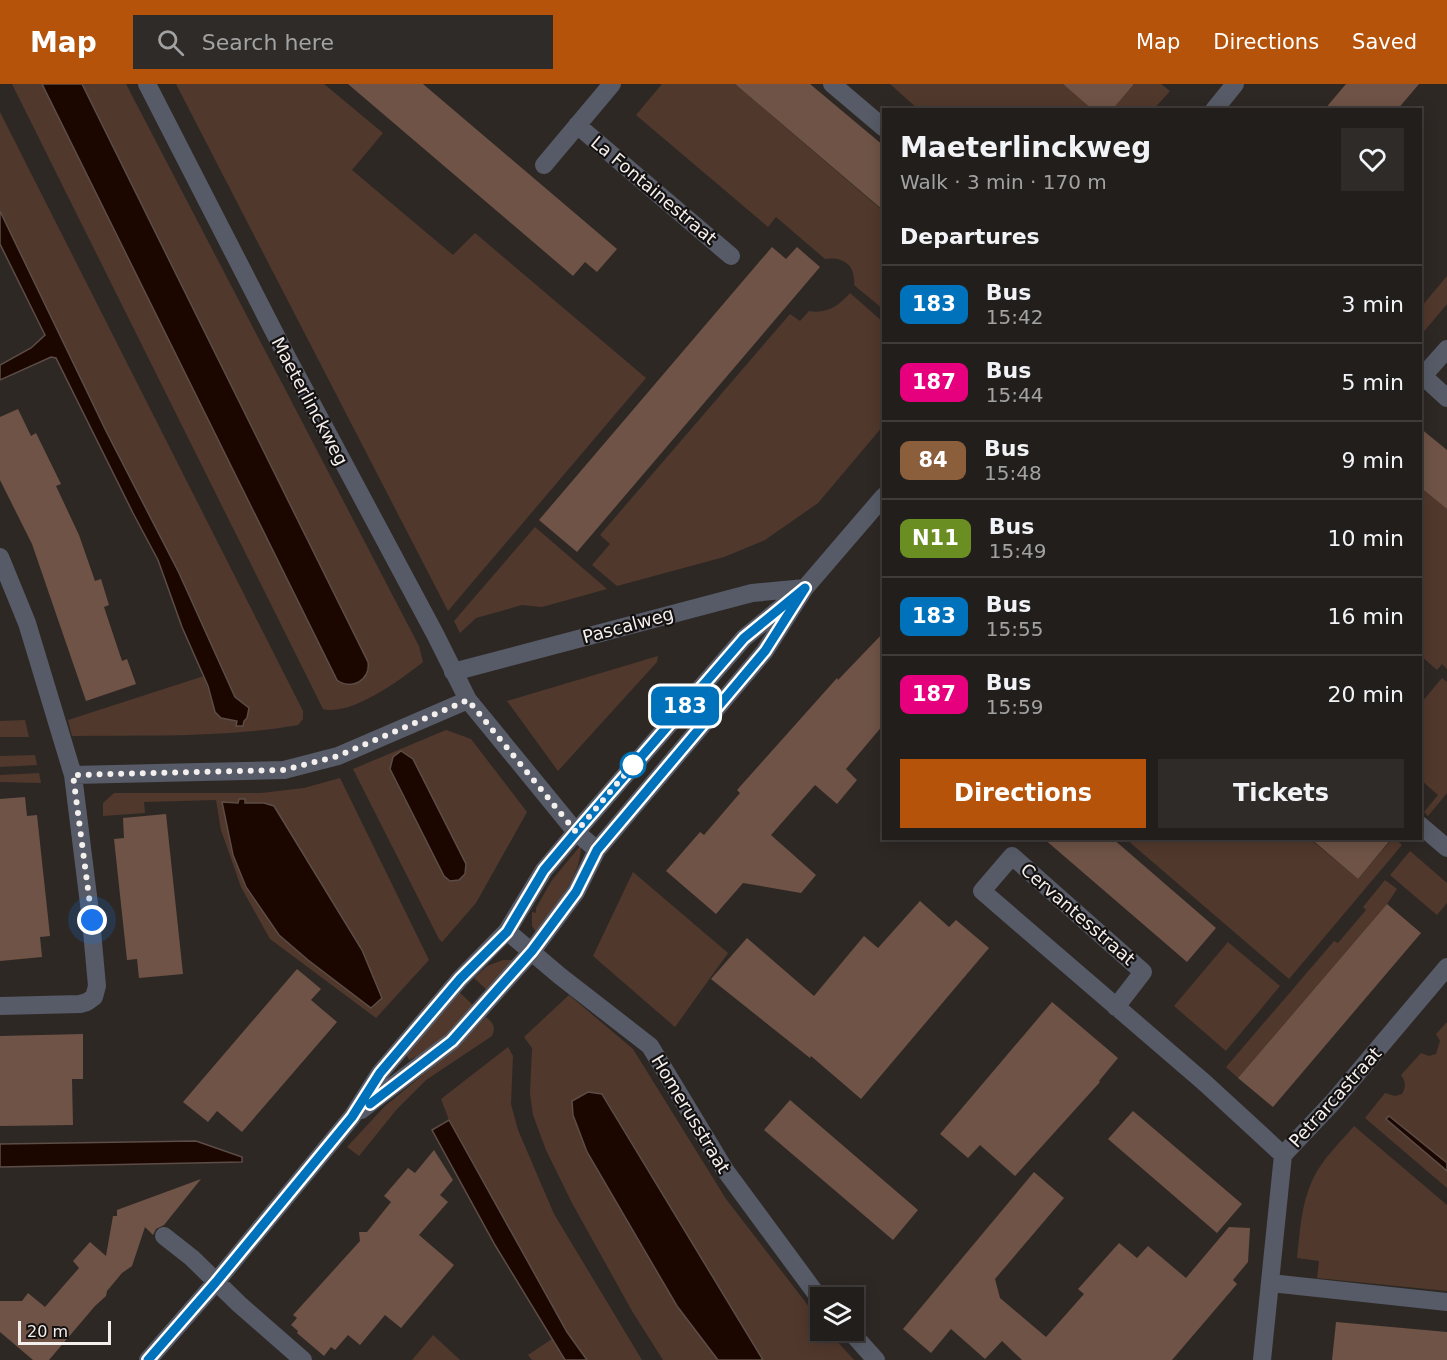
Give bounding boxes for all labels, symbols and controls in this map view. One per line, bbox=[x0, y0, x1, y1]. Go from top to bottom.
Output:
search box bbox=[133, 15, 553, 69]
text: Map bbox=[30, 26, 97, 59]
icon: search bbox=[154, 26, 187, 59]
text: Search here bbox=[202, 30, 334, 55]
text: Map bbox=[1136, 30, 1180, 54]
text: Directions bbox=[1213, 30, 1319, 54]
text: Saved bbox=[1352, 30, 1417, 54]
button: heart bbox=[1341, 128, 1404, 191]
street label: La Fontainestraat bbox=[587, 131, 721, 249]
text: Maeterlinckweg bbox=[900, 131, 1151, 164]
text: Walk · 3 min · 170 m bbox=[900, 170, 1107, 194]
text: Departures bbox=[900, 224, 1040, 249]
text: Bus bbox=[986, 280, 1031, 305]
text: 183 bbox=[912, 292, 956, 316]
text: 3 min bbox=[1342, 292, 1404, 317]
text: 15:42 bbox=[986, 305, 1043, 329]
street label: Maeterlinckweg bbox=[267, 333, 353, 469]
text: Bus bbox=[986, 358, 1031, 383]
text: 187 bbox=[912, 370, 956, 394]
text: 5 min bbox=[1342, 370, 1404, 395]
text: 15:44 bbox=[986, 383, 1043, 407]
text: Bus bbox=[984, 436, 1030, 461]
text: 84 bbox=[918, 448, 948, 472]
text: 9 min bbox=[1342, 448, 1404, 473]
text: 15:48 bbox=[984, 461, 1042, 485]
text: Bus bbox=[989, 514, 1034, 539]
text: N11 bbox=[912, 526, 959, 550]
text: 10 min bbox=[1328, 526, 1404, 551]
text: 15:49 bbox=[989, 539, 1046, 563]
text: Bus bbox=[986, 592, 1031, 617]
street label: Pascalweg bbox=[580, 603, 676, 647]
text: 183 bbox=[912, 604, 956, 628]
text: 16 min bbox=[1328, 604, 1404, 629]
text: 15:55 bbox=[986, 617, 1043, 641]
text: Bus bbox=[986, 670, 1031, 695]
text: 187 bbox=[912, 682, 956, 706]
text: 20 min bbox=[1328, 682, 1404, 707]
line badge: 183 bbox=[650, 686, 720, 726]
text: 183 bbox=[663, 694, 707, 718]
text: 15:59 bbox=[986, 695, 1043, 719]
unlabelled marker bbox=[620, 752, 646, 778]
button: Directions bbox=[900, 759, 1146, 828]
button: Tickets bbox=[1158, 759, 1404, 828]
street label: Cervantesstraat bbox=[1017, 859, 1139, 969]
your location bbox=[77, 905, 107, 935]
street label: Petrarcastraat bbox=[1284, 1043, 1386, 1151]
street label: Homerusstraat bbox=[647, 1051, 735, 1177]
map controls bbox=[810, 1287, 864, 1341]
button: layers bbox=[810, 1287, 864, 1341]
scale bar bbox=[18, 1318, 111, 1346]
text: 20 m bbox=[27, 1322, 68, 1341]

